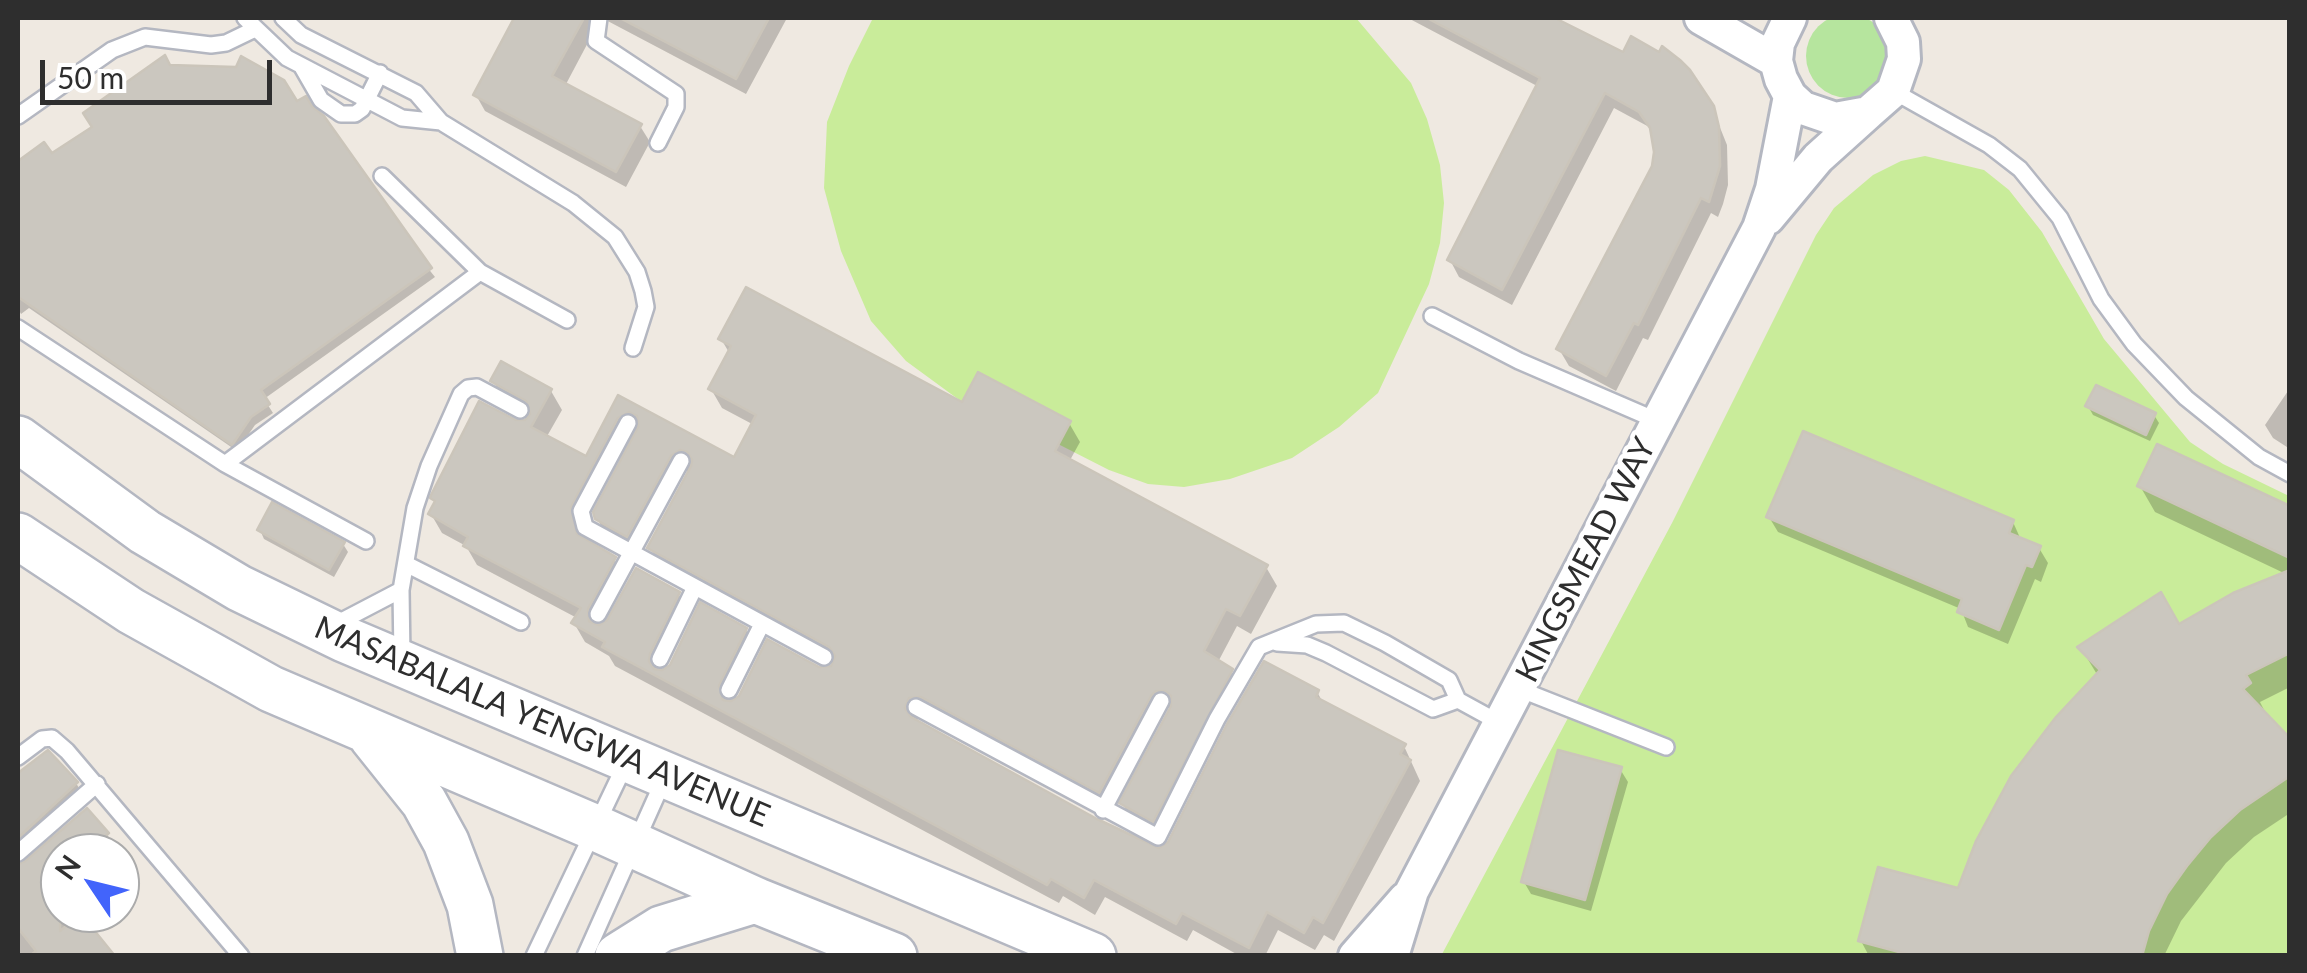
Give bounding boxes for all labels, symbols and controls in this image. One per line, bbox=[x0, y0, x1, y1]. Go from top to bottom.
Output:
scale bar bbox=[45, 40, 278, 102]
text: 50 m bbox=[57, 59, 124, 95]
street label: KINGSMEAD WAY bbox=[1508, 432, 1664, 688]
street label: MASABALALA YENGWA AVENUE bbox=[309, 608, 775, 836]
north arrow bbox=[40, 833, 140, 933]
text: N bbox=[47, 848, 87, 886]

